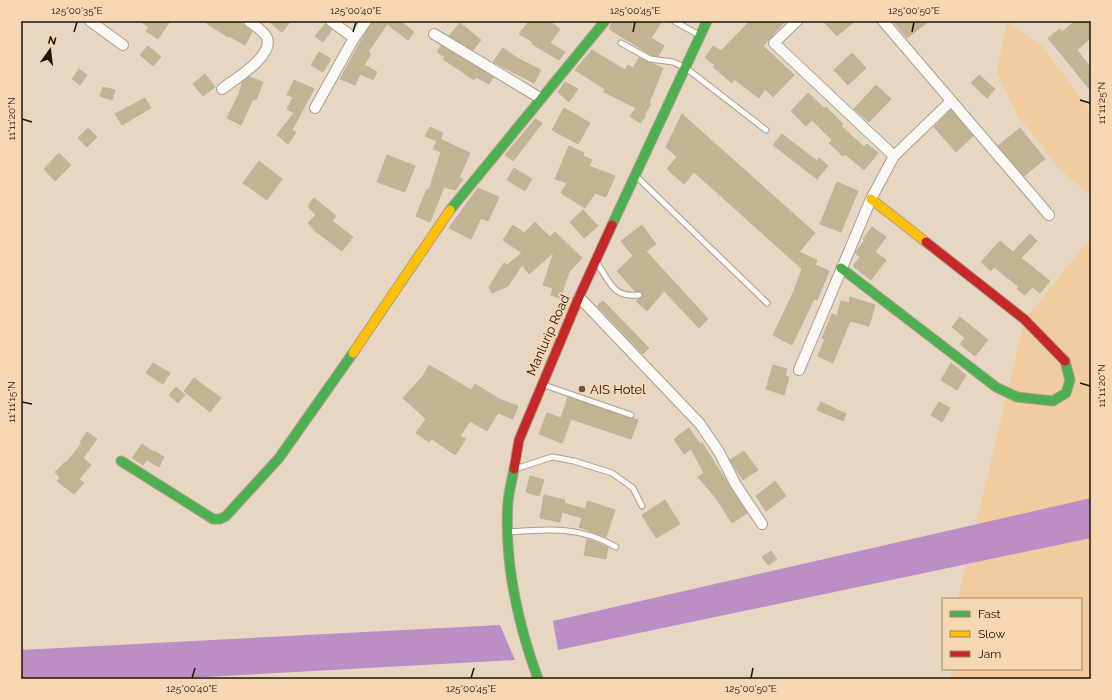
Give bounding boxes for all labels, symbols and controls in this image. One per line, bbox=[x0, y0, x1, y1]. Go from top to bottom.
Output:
text: 125°00'35"E bbox=[51, 5, 103, 16]
text: 125°00'40"E bbox=[330, 5, 382, 16]
text: 125°00'45"E bbox=[610, 5, 660, 16]
text: 125°00'50"E bbox=[888, 5, 940, 16]
north arrow bbox=[30, 30, 70, 70]
text: N bbox=[47, 33, 58, 48]
text: 11°11'25"N bbox=[1096, 82, 1107, 124]
text: 11°11'20"N bbox=[6, 97, 17, 141]
street label: Manlurip Road bbox=[523, 292, 573, 378]
text: 11°11'20"N bbox=[1096, 364, 1107, 408]
text: 11°11'15"N bbox=[6, 381, 17, 423]
place label: AIS Hotel bbox=[590, 382, 646, 397]
marker: AIS Hotel bbox=[577, 384, 587, 394]
legend bbox=[942, 598, 1082, 670]
text: Fast bbox=[978, 607, 1001, 621]
text: Slow bbox=[978, 627, 1005, 641]
text: Jam bbox=[978, 647, 1001, 661]
text: 125°00'40"E bbox=[166, 683, 218, 694]
text: 125°00'45"E bbox=[446, 683, 496, 694]
text: 125°00'50"E bbox=[725, 683, 777, 694]

